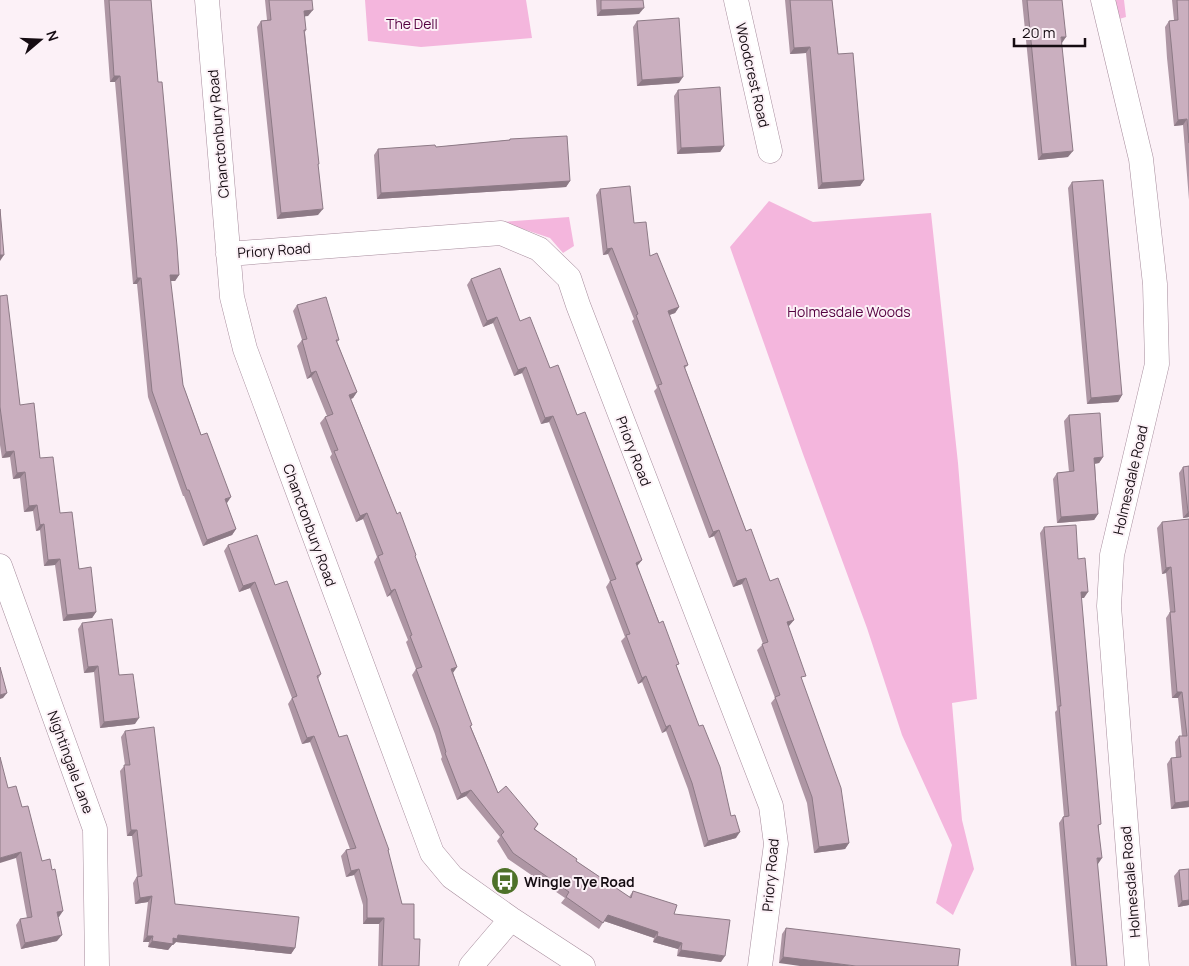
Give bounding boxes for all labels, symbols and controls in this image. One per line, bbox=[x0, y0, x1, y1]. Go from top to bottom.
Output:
park label: The Dell bbox=[386, 14, 438, 33]
north arrow bbox=[15, 15, 65, 65]
scale bar bbox=[1014, 15, 1085, 47]
street label: Woodcrest Road bbox=[732, 21, 774, 129]
text: 20 m bbox=[1022, 22, 1055, 43]
text: N bbox=[42, 28, 63, 43]
street label: Chanctonbury Road bbox=[203, 69, 233, 199]
street label: Priory Road bbox=[237, 238, 311, 262]
park label: Holmesdale Woods bbox=[787, 302, 911, 321]
street label: Priory Road bbox=[612, 413, 656, 489]
street label: Holmesdale Road bbox=[1108, 423, 1152, 537]
street label: Chanctonbury Road bbox=[279, 461, 341, 589]
street label: Nightingale Lane bbox=[44, 708, 98, 816]
street label: Holmesdale Road bbox=[1116, 825, 1144, 939]
street label: Priory Road bbox=[757, 838, 783, 912]
bus stop icon: Wingle Tye Road bbox=[490, 866, 520, 896]
place label: Wingle Tye Road bbox=[524, 872, 635, 891]

